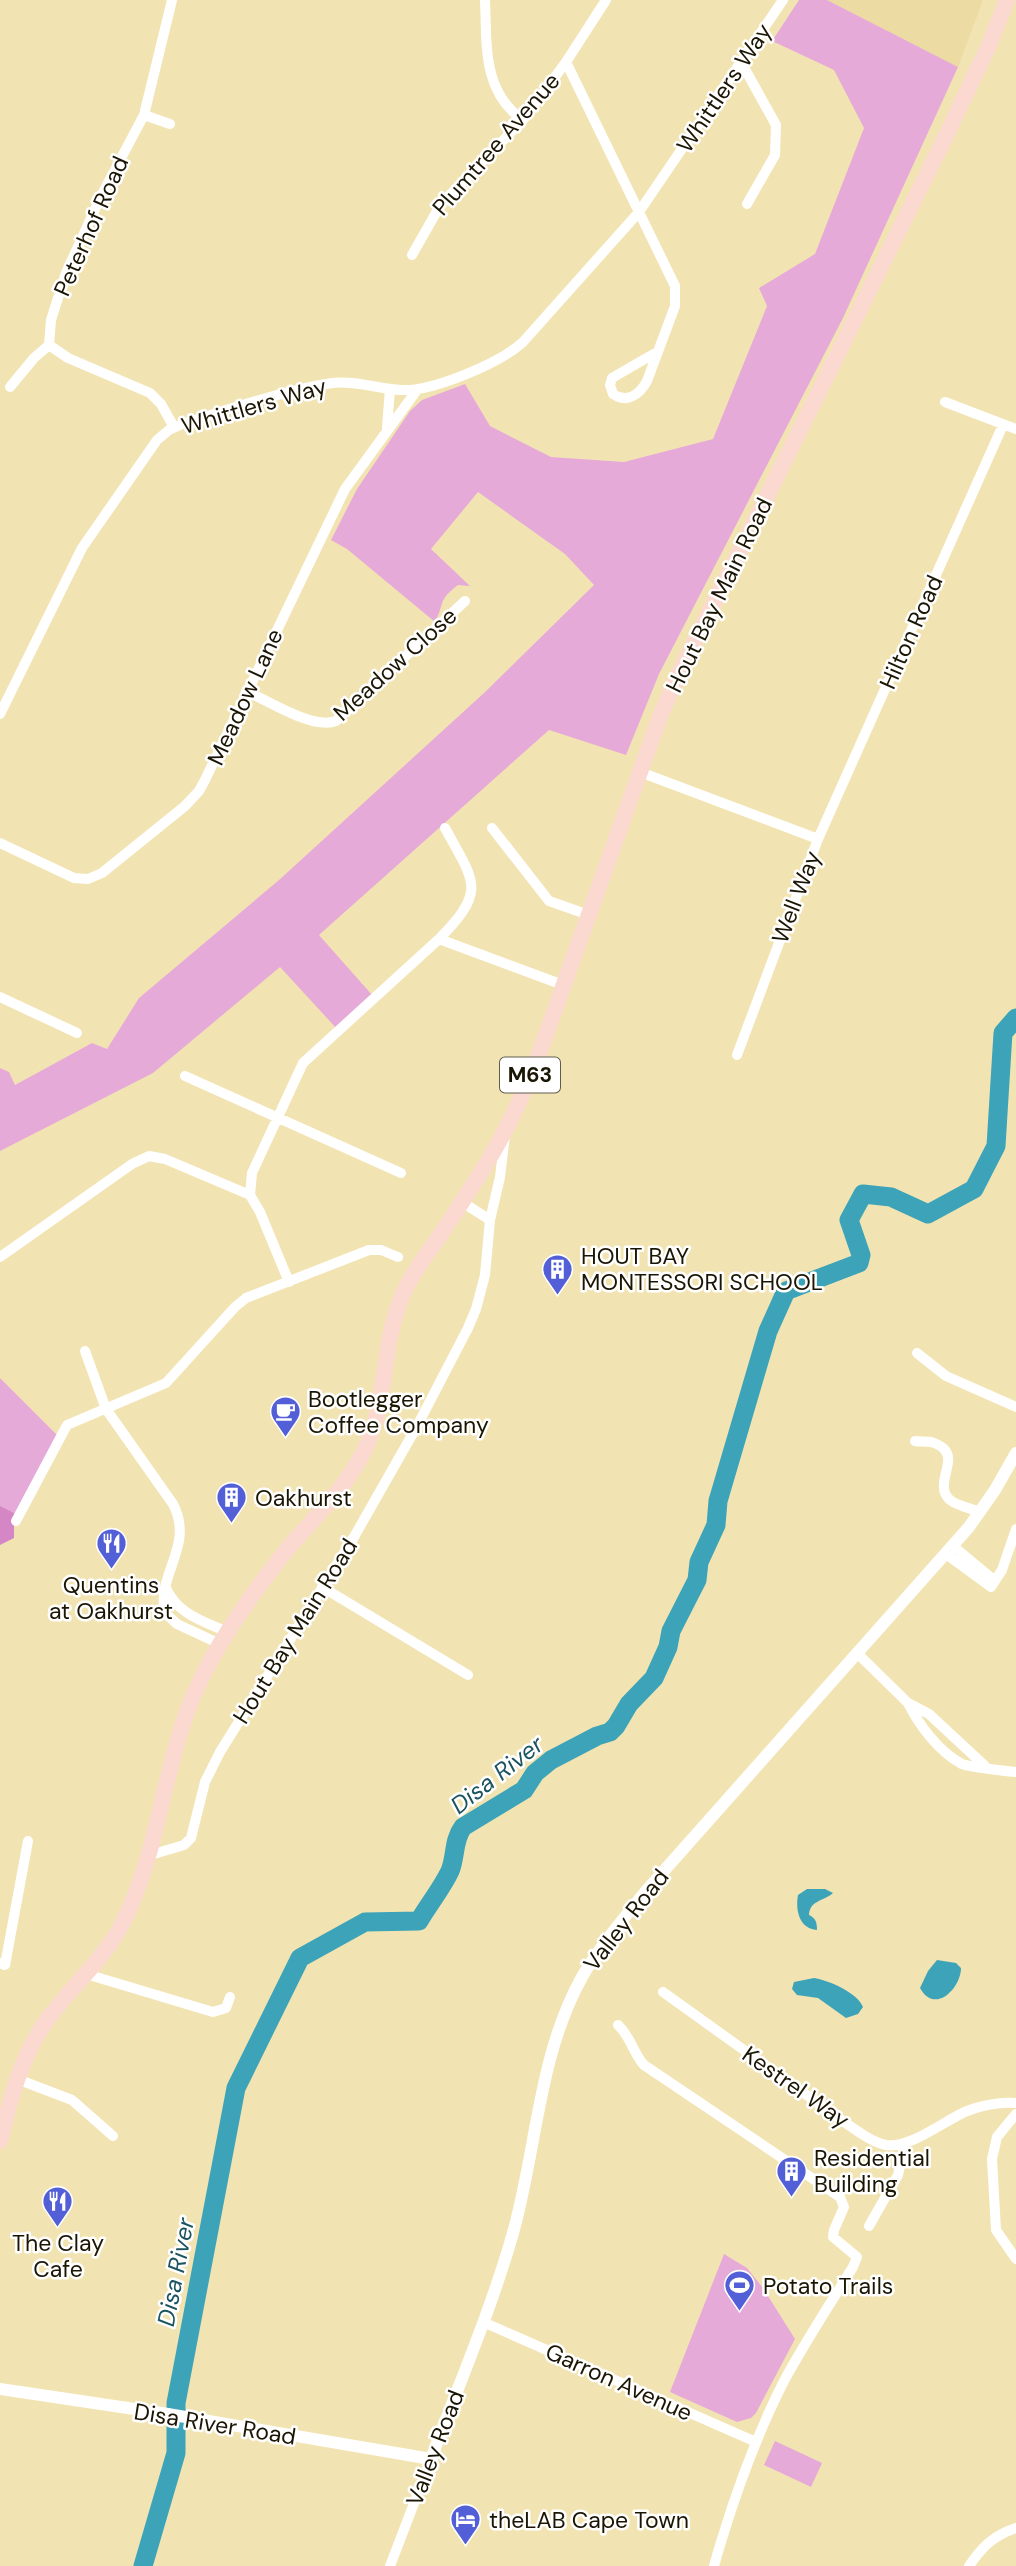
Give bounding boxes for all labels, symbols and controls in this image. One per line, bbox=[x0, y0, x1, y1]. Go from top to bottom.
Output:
street label: Whittlers Way bbox=[670, 17, 778, 158]
street label: Plumtree Avenue bbox=[426, 66, 566, 222]
street label: Peterhof Road bbox=[47, 151, 135, 301]
street label: Whittlers Way bbox=[178, 371, 330, 441]
street label: Hout Bay Main Road bbox=[659, 493, 779, 697]
street label: Hilton Road bbox=[873, 570, 949, 694]
street label: Meadow Close bbox=[327, 601, 463, 727]
street label: Meadow Lane bbox=[200, 624, 290, 770]
street label: Well Way bbox=[765, 846, 827, 947]
road number: M63 bbox=[500, 1058, 560, 1092]
place label: HOUT BAY MONTESSORI SCHOOL bbox=[581, 1241, 823, 1297]
building icon: HOUT BAY MONTESSORI SCHOOL bbox=[541, 1252, 575, 1296]
place label: Bootlegger Coffee Company bbox=[308, 1384, 489, 1440]
cafe icon: Bootlegger Coffee Company bbox=[268, 1395, 302, 1439]
building icon: Oakhurst bbox=[215, 1481, 249, 1525]
place label: Oakhurst bbox=[255, 1483, 352, 1513]
restaurant icon: Quentins at Oakhurst bbox=[94, 1527, 128, 1571]
street label: Hout Bay Main Road bbox=[226, 1533, 364, 1729]
place label: Quentins at Oakhurst bbox=[49, 1570, 173, 1626]
water label: Disa River bbox=[444, 1728, 550, 1821]
street label: Valley Road bbox=[577, 1863, 675, 1977]
street label: Kestrel Way bbox=[736, 2039, 856, 2135]
place label: Residential Building bbox=[814, 2143, 930, 2199]
building icon: Residential Building bbox=[774, 2154, 808, 2198]
restaurant icon: The Clay Cafe bbox=[41, 2185, 75, 2229]
water label: Disa River bbox=[150, 2214, 201, 2329]
place label: The Clay Cafe bbox=[12, 2228, 104, 2284]
sports icon: Potato Trails bbox=[723, 2269, 757, 2313]
place label: Potato Trails bbox=[763, 2271, 893, 2301]
street label: Garron Avenue bbox=[541, 2336, 697, 2428]
street label: Valley Road bbox=[399, 2386, 471, 2510]
street label: Disa River Road bbox=[132, 2396, 298, 2452]
hotel icon: theLAB Cape Town bbox=[449, 2503, 483, 2547]
place label: theLAB Cape Town bbox=[489, 2505, 689, 2535]

